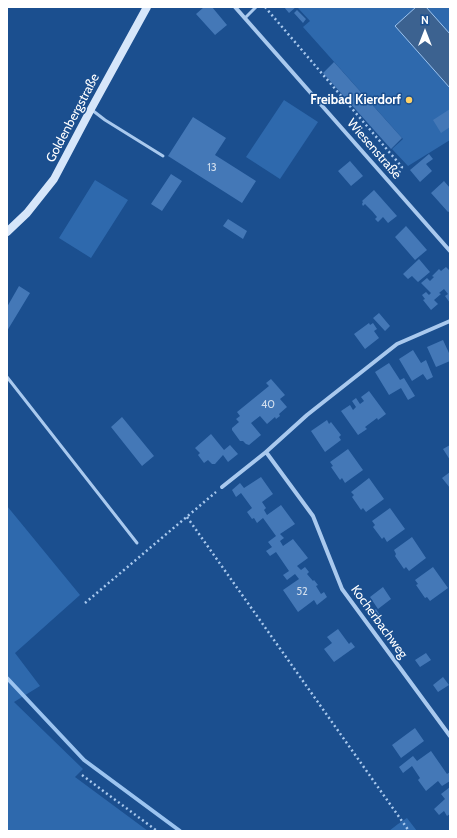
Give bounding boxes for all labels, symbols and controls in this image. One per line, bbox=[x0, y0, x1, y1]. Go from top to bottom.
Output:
north arrow bbox=[405, 12, 445, 52]
text: N bbox=[421, 13, 429, 27]
street label: Goldenbergstraße bbox=[43, 71, 103, 165]
place label: Freibad Kierdorf bbox=[310, 92, 401, 108]
marker: Freibad Kierdorf bbox=[404, 95, 414, 105]
street label: Wiesenstraße bbox=[343, 116, 405, 182]
house number: 13 bbox=[207, 161, 217, 175]
house number: 40 bbox=[261, 398, 275, 412]
street label: Kocherbachweg bbox=[347, 582, 411, 662]
house number: 52 bbox=[296, 585, 308, 599]

